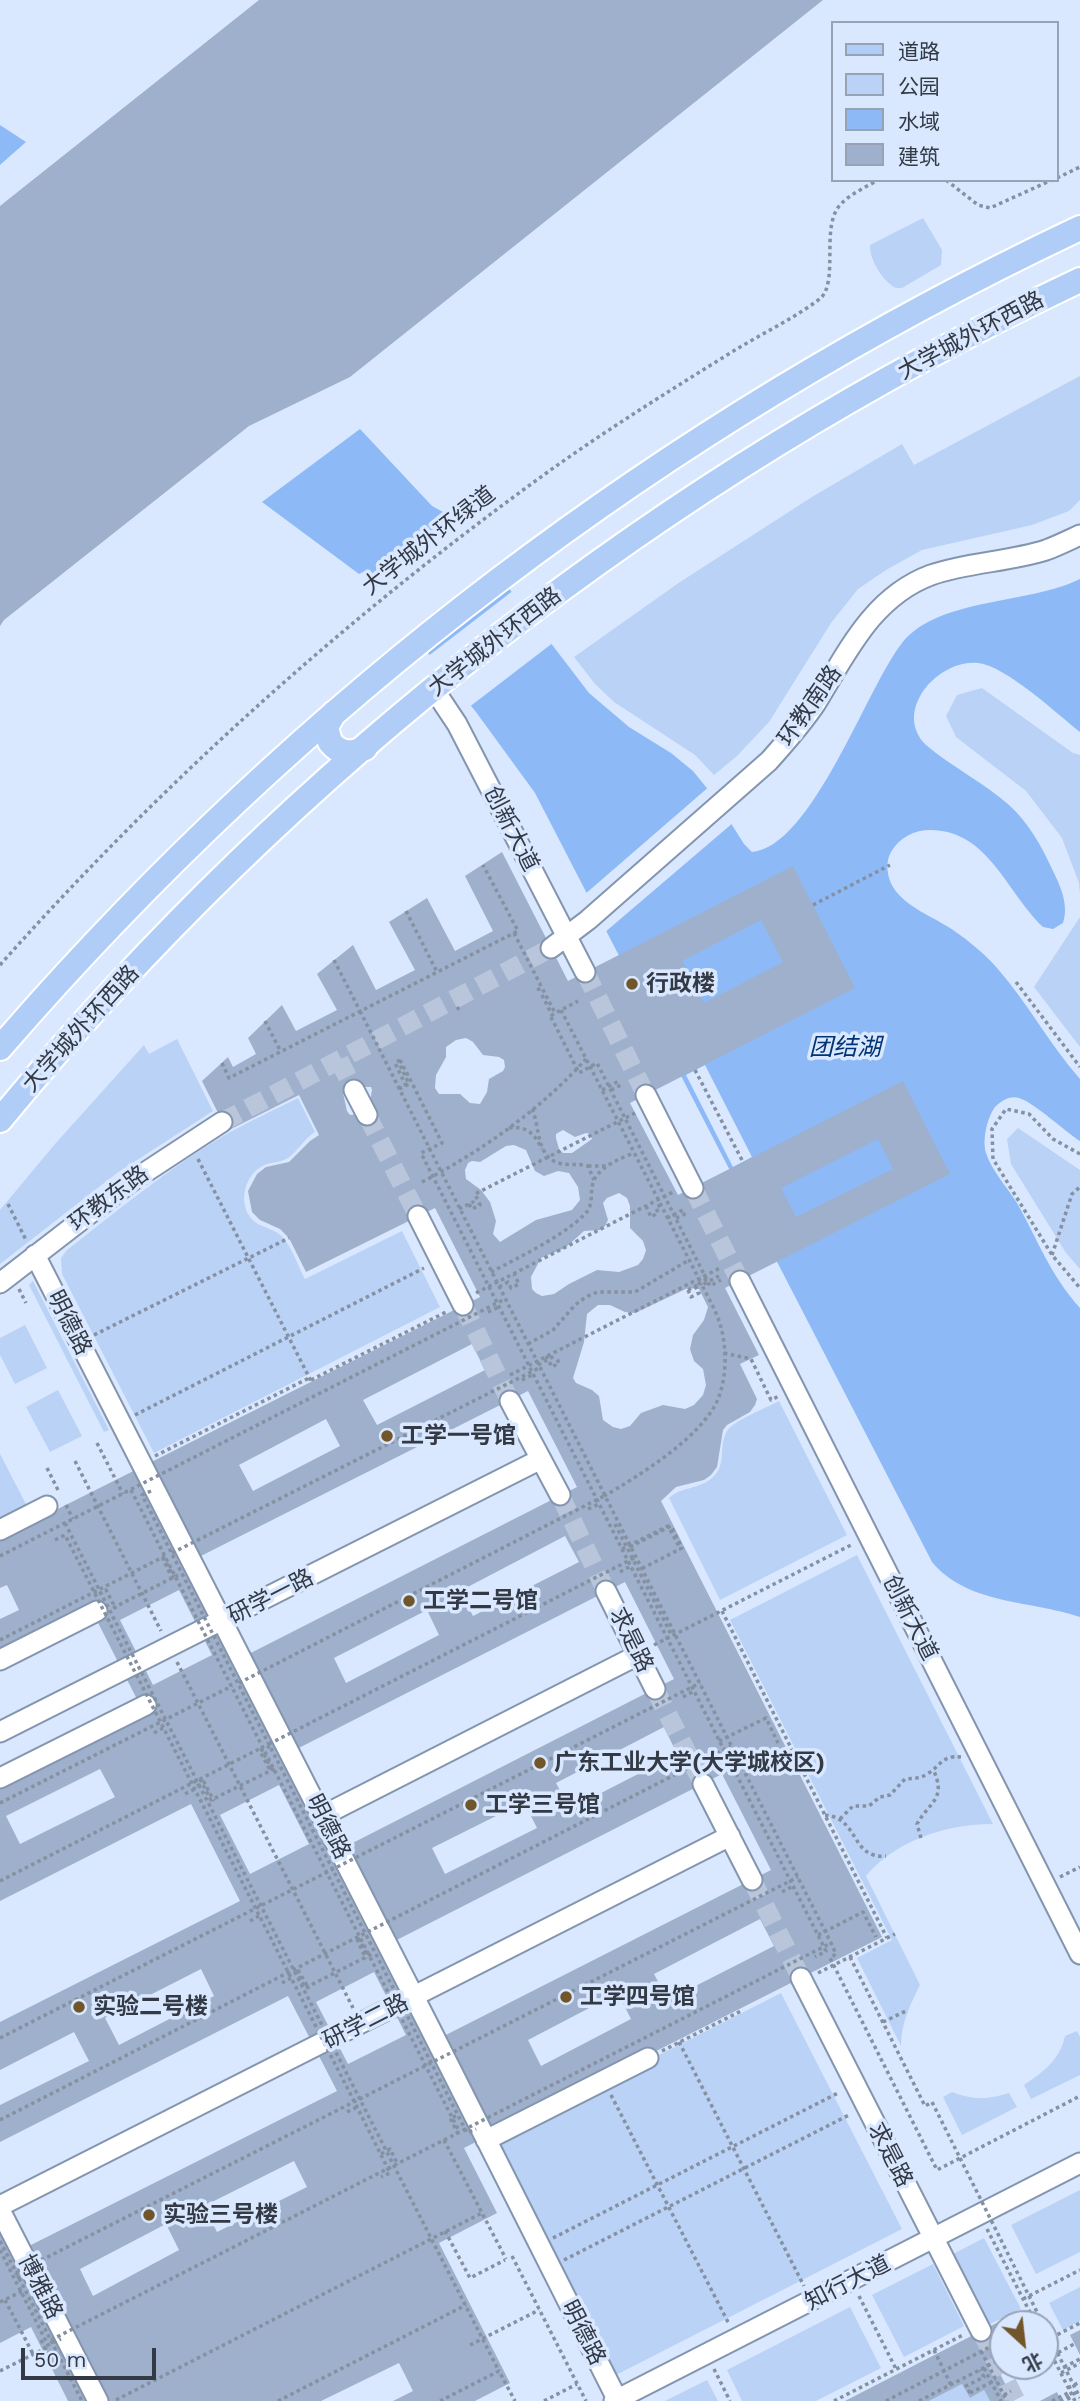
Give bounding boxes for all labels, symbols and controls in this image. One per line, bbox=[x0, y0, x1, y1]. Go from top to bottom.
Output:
legend bbox=[832, 21, 1059, 182]
text: 道路 bbox=[898, 39, 940, 64]
text: 公园 bbox=[898, 74, 940, 99]
text: 水域 bbox=[898, 109, 940, 134]
text: 建筑 bbox=[898, 144, 940, 169]
street label: 大学城外环西路 bbox=[893, 286, 1049, 386]
street label: 大学城外环绿道 bbox=[357, 481, 501, 601]
street label: 大学城外环西路 bbox=[423, 582, 567, 702]
street label: 环教南路 bbox=[772, 660, 848, 752]
street label: 创新大道 bbox=[478, 782, 544, 876]
street label: 大学城外环西路 bbox=[17, 960, 145, 1098]
place label: 行政楼 bbox=[646, 970, 715, 998]
marker: 行政楼 bbox=[624, 976, 640, 992]
water label: 团结湖 bbox=[809, 1034, 881, 1062]
street label: 环教东路 bbox=[64, 1160, 154, 1238]
street label: 明德路 bbox=[41, 1286, 97, 1360]
place label: 工学一号馆 bbox=[401, 1422, 516, 1450]
marker: 工学一号馆 bbox=[379, 1428, 395, 1444]
street label: 研学一路 bbox=[224, 1564, 318, 1630]
street label: 创新大道 bbox=[877, 1571, 943, 1665]
place label: 工学二号馆 bbox=[423, 1587, 538, 1615]
marker: 工学二号馆 bbox=[401, 1593, 417, 1609]
street label: 求是路 bbox=[603, 1603, 659, 1677]
place label: 广东工业大学(大学城校区) bbox=[554, 1749, 825, 1777]
marker: 广东工业大学(大学城校区) bbox=[532, 1755, 548, 1771]
street label: 明德路 bbox=[300, 1790, 356, 1864]
place label: 工学三号馆 bbox=[485, 1791, 600, 1819]
marker: 工学三号馆 bbox=[463, 1797, 479, 1813]
place label: 工学四号馆 bbox=[580, 1983, 695, 2011]
street label: 研学二路 bbox=[319, 1989, 413, 2055]
marker: 工学四号馆 bbox=[558, 1989, 574, 2005]
place label: 实验二号楼 bbox=[93, 1993, 208, 2021]
marker: 实验二号楼 bbox=[71, 1999, 87, 2015]
street label: 求是路 bbox=[862, 2118, 918, 2192]
place label: 实验三号楼 bbox=[163, 2201, 278, 2229]
marker: 实验三号楼 bbox=[141, 2207, 157, 2223]
street label: 博雅路 bbox=[12, 2250, 68, 2324]
street label: 知行大道 bbox=[801, 2250, 895, 2316]
street label: 明德路 bbox=[555, 2296, 611, 2370]
north arrow bbox=[989, 2310, 1059, 2380]
scale bar bbox=[24, 2334, 159, 2378]
text: 50 m bbox=[34, 2347, 86, 2372]
text: 北 bbox=[1019, 2348, 1047, 2377]

